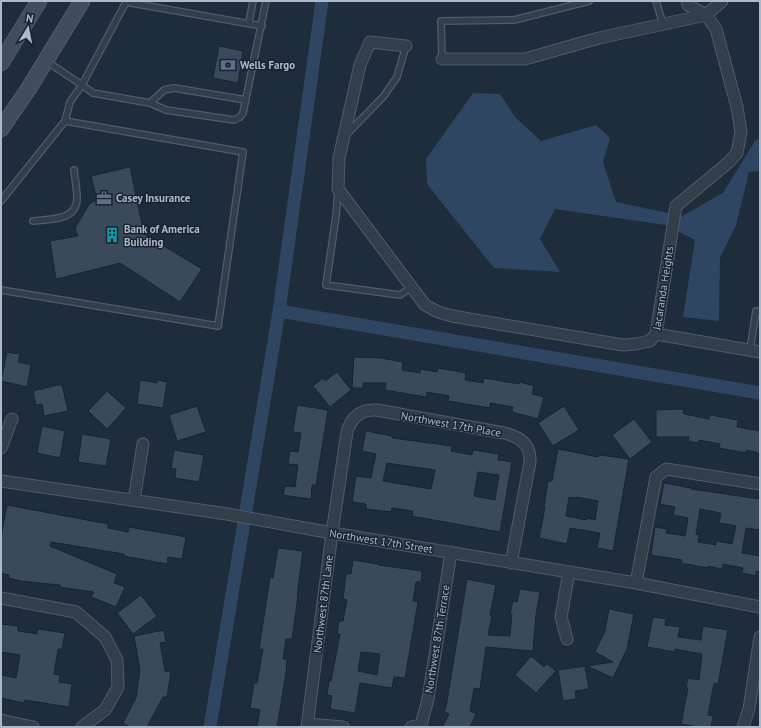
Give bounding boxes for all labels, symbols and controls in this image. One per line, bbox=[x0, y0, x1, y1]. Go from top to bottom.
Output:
north arrow bbox=[8, 8, 48, 48]
text: N bbox=[25, 11, 35, 26]
bank icon: Wells Fargo bbox=[219, 56, 237, 74]
place label: Wells Fargo bbox=[240, 58, 295, 72]
office icon: Casey Insurance bbox=[95, 189, 113, 207]
place label: Casey Insurance bbox=[116, 191, 191, 205]
place label: Bank of America Building bbox=[124, 222, 200, 249]
building icon: Bank of America Building bbox=[103, 226, 121, 244]
street label: Jacaranda Heights bbox=[649, 245, 677, 332]
street label: Northwest 17th Place bbox=[400, 408, 503, 440]
street label: Northwest 17th Street bbox=[328, 526, 434, 556]
street label: Northwest 87th Lane bbox=[310, 554, 336, 654]
street label: Northwest 87th Terrace bbox=[422, 583, 453, 694]

